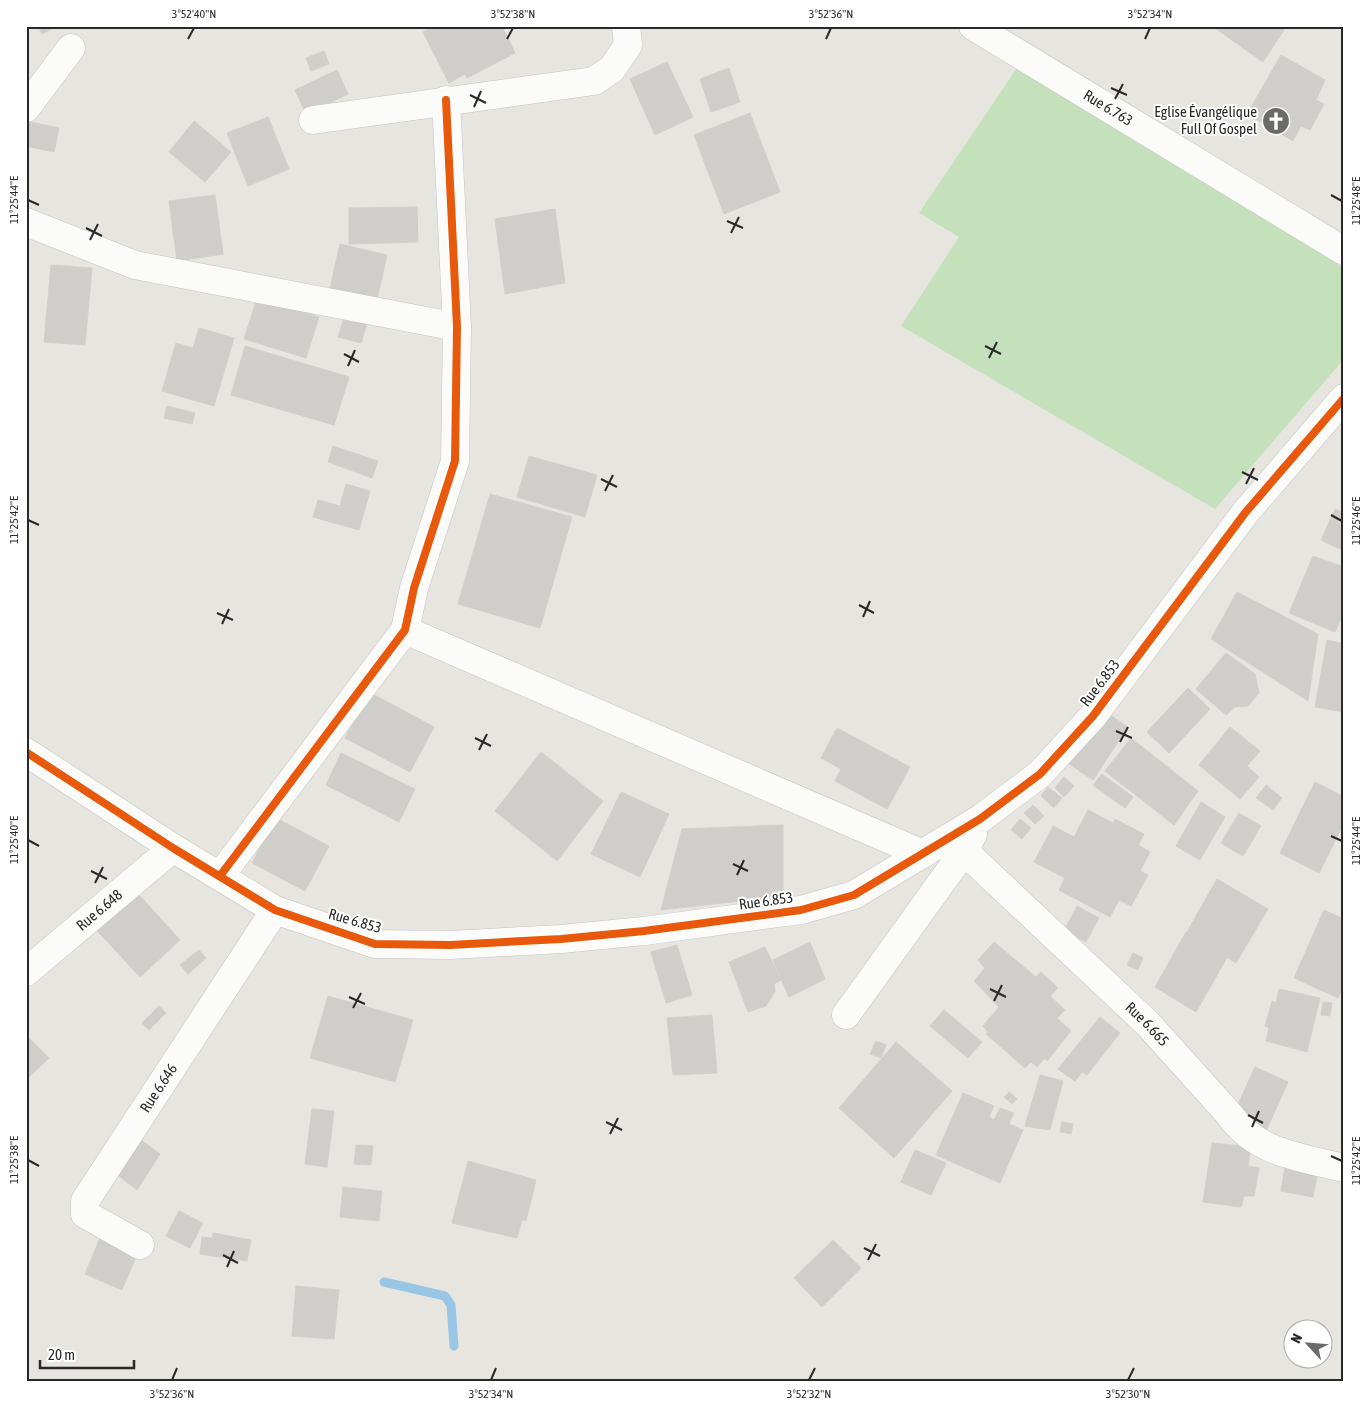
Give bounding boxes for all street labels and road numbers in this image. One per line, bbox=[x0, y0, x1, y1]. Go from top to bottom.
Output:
street label: Rue 6.763 bbox=[1081, 86, 1136, 129]
street label: Rue 6.853 bbox=[1076, 656, 1123, 710]
street label: Rue 6.648 bbox=[73, 886, 125, 934]
street label: Rue 6.853 bbox=[738, 888, 794, 913]
street label: Rue 6.853 bbox=[327, 905, 384, 936]
street label: Rue 6.665 bbox=[1122, 998, 1173, 1049]
street label: Rue 6.646 bbox=[136, 1060, 180, 1115]

